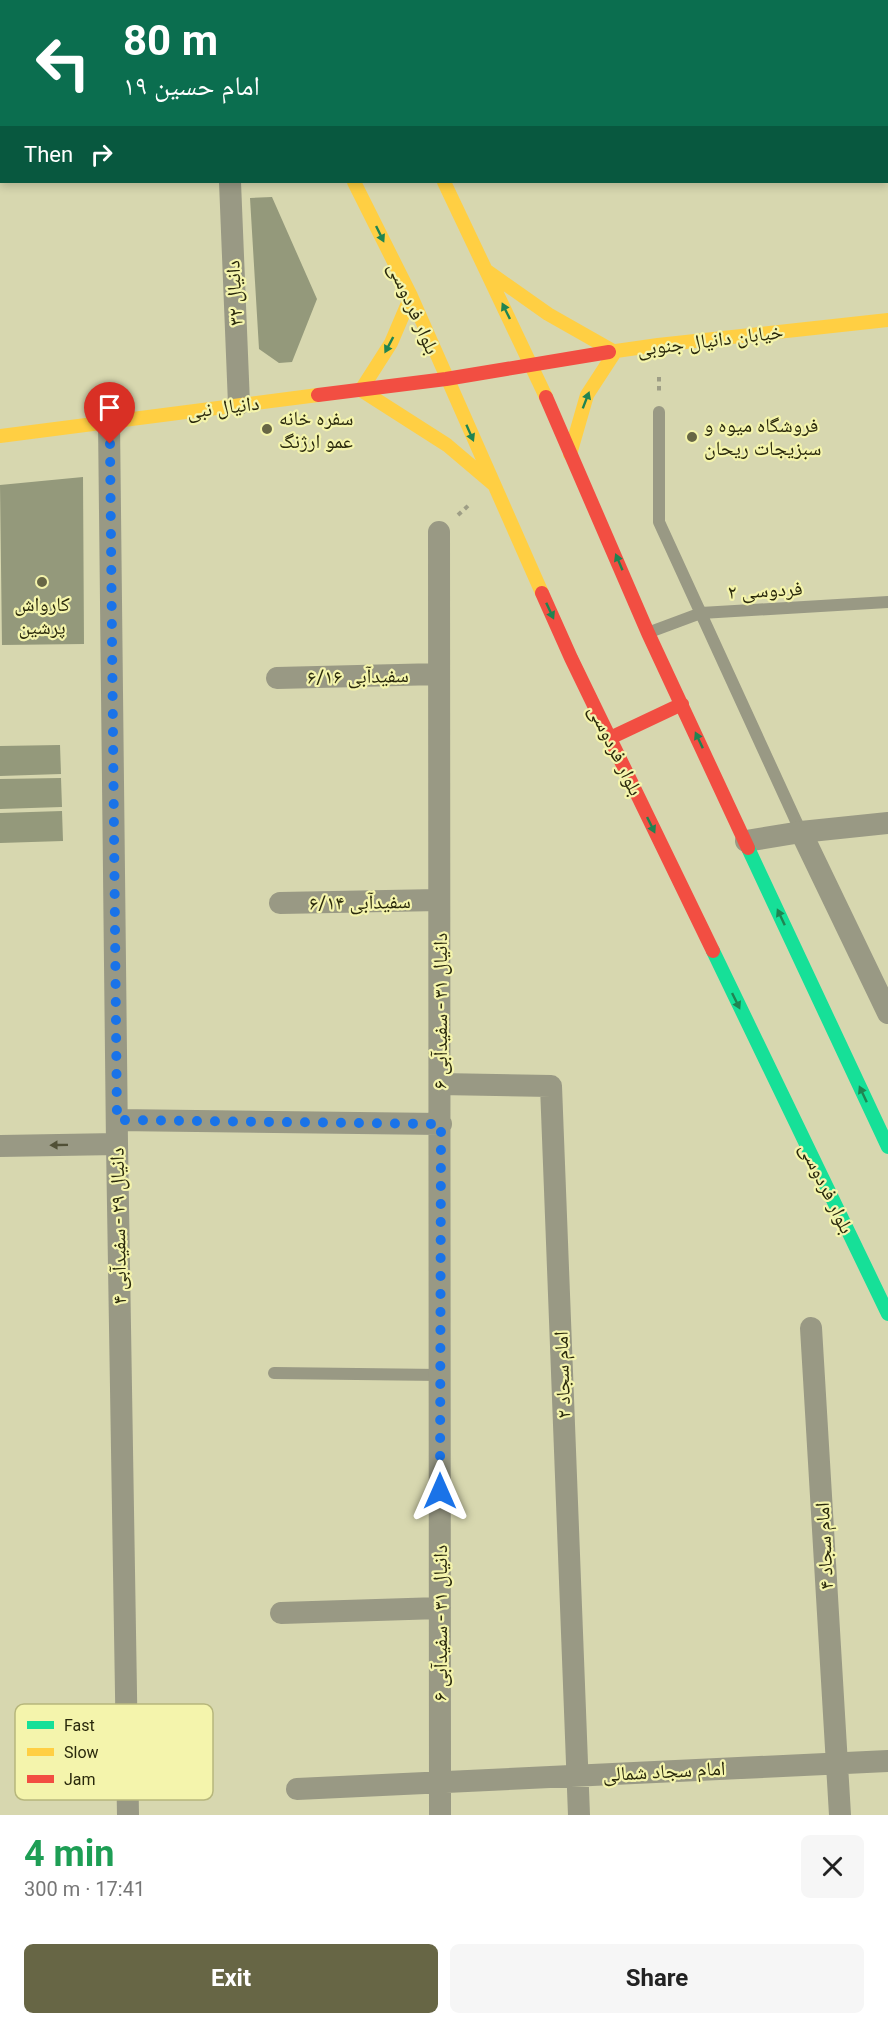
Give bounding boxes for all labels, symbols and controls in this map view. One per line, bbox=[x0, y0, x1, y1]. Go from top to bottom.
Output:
text: 80 m bbox=[123, 16, 218, 65]
icon: left bbox=[24, 24, 102, 102]
text: امام حسین ۱۹ bbox=[123, 70, 260, 102]
icon: right bbox=[85, 138, 118, 171]
text: Then bbox=[24, 142, 73, 167]
one-way arrow bbox=[375, 226, 385, 243]
street label: بلوار فردوسی bbox=[383, 258, 445, 358]
street label: دانیال ۳۲ bbox=[220, 260, 248, 326]
one-way arrow bbox=[502, 303, 511, 320]
street label: خیابان دانیال جنوبی bbox=[636, 319, 785, 361]
one-way arrow bbox=[384, 337, 394, 354]
pin bbox=[84, 382, 135, 444]
icon: arrive bbox=[93, 391, 126, 424]
street label: دانیال نبی bbox=[185, 391, 261, 423]
one-way arrow bbox=[582, 391, 591, 409]
place label: سفره خانه عمو ارژنگ bbox=[279, 406, 353, 453]
place label: فروشگاه میوه و سبزیجات ریحان bbox=[704, 413, 821, 460]
marker: سفره خانه عمو ارژنگ bbox=[260, 422, 274, 436]
one-way arrow bbox=[466, 424, 475, 442]
marker: فروشگاه میوه و سبزیجات ریحان bbox=[685, 430, 699, 444]
one-way arrow bbox=[614, 553, 624, 571]
marker: کارواش پرشین bbox=[35, 575, 49, 589]
street label: فردوسی ۲ bbox=[727, 576, 803, 604]
place label: کارواش پرشین bbox=[14, 592, 70, 639]
one-way arrow bbox=[545, 602, 554, 619]
street label: سفیدآبی ۶/۱۶ bbox=[307, 663, 409, 689]
street label: بلوار فردوسی bbox=[584, 701, 648, 799]
one-way arrow bbox=[694, 731, 704, 749]
one-way arrow bbox=[647, 816, 656, 833]
street label: سفیدآبی ۶/۱۴ bbox=[309, 889, 411, 915]
one-way arrow bbox=[777, 908, 786, 925]
street label: دانیال ۳۱ - سفیدآبی ۶ bbox=[428, 933, 452, 1089]
one-way arrow bbox=[732, 992, 741, 1009]
one-way arrow bbox=[859, 1085, 868, 1102]
street label: بلوار فردوسی bbox=[795, 1139, 859, 1237]
one-way arrow bbox=[49, 1140, 68, 1150]
street label: دانیال ۲۹ - سفیدآبی ۴ bbox=[105, 1147, 131, 1305]
street label: امام سجاد ۲ bbox=[548, 1331, 578, 1419]
position arrow bbox=[408, 1459, 472, 1523]
street label: امام سجاد ۴ bbox=[810, 1502, 840, 1590]
street label: دانیال ۳۱ - سفیدآبی ۶ bbox=[428, 1545, 452, 1701]
legend bbox=[15, 1704, 213, 1800]
text: Fast bbox=[64, 1716, 95, 1735]
text: Slow bbox=[64, 1743, 99, 1762]
street label: امام سجاد شمالی bbox=[602, 1756, 726, 1788]
text: Jam bbox=[64, 1770, 96, 1789]
text: 4 min bbox=[24, 1833, 115, 1875]
button: close bbox=[801, 1835, 864, 1898]
text: 300 m · 17:41 bbox=[24, 1877, 145, 1901]
button: Exit bbox=[24, 1944, 438, 2013]
button: Share bbox=[450, 1944, 864, 2013]

